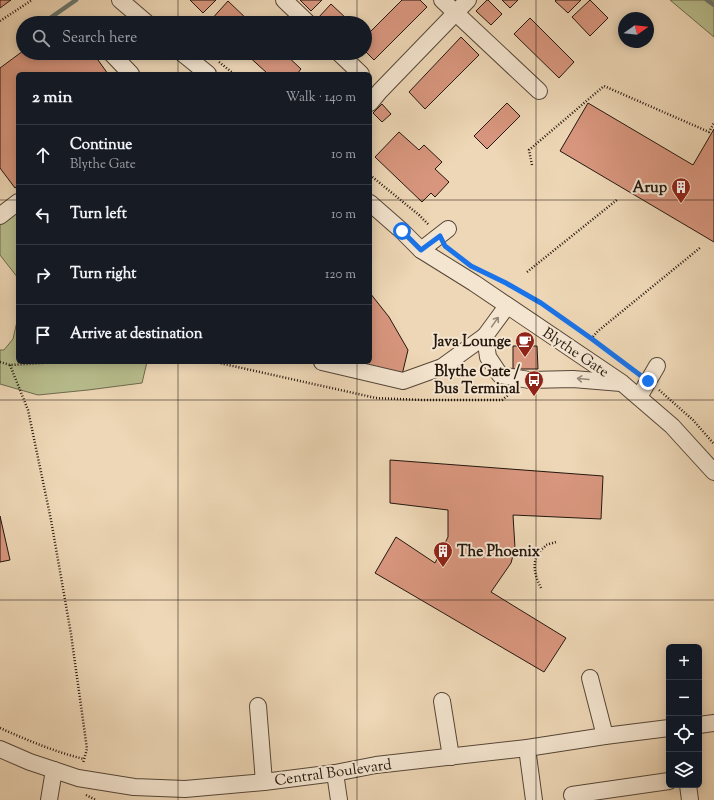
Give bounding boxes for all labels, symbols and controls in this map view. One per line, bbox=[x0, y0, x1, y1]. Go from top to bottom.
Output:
north arrow bbox=[618, 12, 654, 48]
search box bbox=[16, 16, 372, 60]
icon: search bbox=[30, 27, 52, 49]
text: Search here bbox=[62, 28, 137, 49]
text: 2 min bbox=[32, 86, 73, 110]
text: Walk · 140 m bbox=[285, 89, 356, 107]
text: Continue bbox=[70, 135, 132, 156]
icon: ahead bbox=[32, 144, 54, 166]
text: 10 m bbox=[331, 146, 356, 164]
text: Blythe Gate bbox=[70, 156, 136, 174]
building icon: Arup bbox=[670, 176, 692, 204]
place label: Arup bbox=[633, 178, 668, 199]
icon: left bbox=[32, 204, 54, 226]
text: Turn left bbox=[70, 204, 127, 225]
text: 10 m bbox=[331, 206, 356, 224]
route start bbox=[393, 222, 411, 240]
icon: right bbox=[32, 264, 54, 286]
text: Turn right bbox=[70, 264, 136, 285]
text: 120 m bbox=[325, 266, 356, 284]
one-way arrow bbox=[491, 316, 499, 327]
street label: Blythe Gate bbox=[538, 323, 613, 383]
icon: arrive bbox=[32, 324, 54, 346]
text: Arrive at destination bbox=[70, 324, 203, 345]
cafe icon: Java Lounge bbox=[514, 330, 536, 358]
place label: Java Lounge bbox=[432, 332, 511, 353]
place label: Blythe Gate / Bus Terminal bbox=[434, 362, 521, 400]
bus stop icon: Blythe Gate / Bus Terminal bbox=[523, 369, 545, 397]
route end bbox=[639, 372, 657, 390]
one-way arrow bbox=[577, 376, 590, 383]
building icon: The Phoenix bbox=[432, 540, 454, 568]
place label: The Phoenix bbox=[457, 542, 541, 563]
map controls bbox=[666, 644, 702, 788]
button: + bbox=[666, 644, 702, 680]
button: − bbox=[666, 680, 702, 716]
button: locate bbox=[666, 716, 702, 752]
button: layers bbox=[666, 752, 702, 788]
street label: Central Boulevard bbox=[273, 755, 394, 792]

